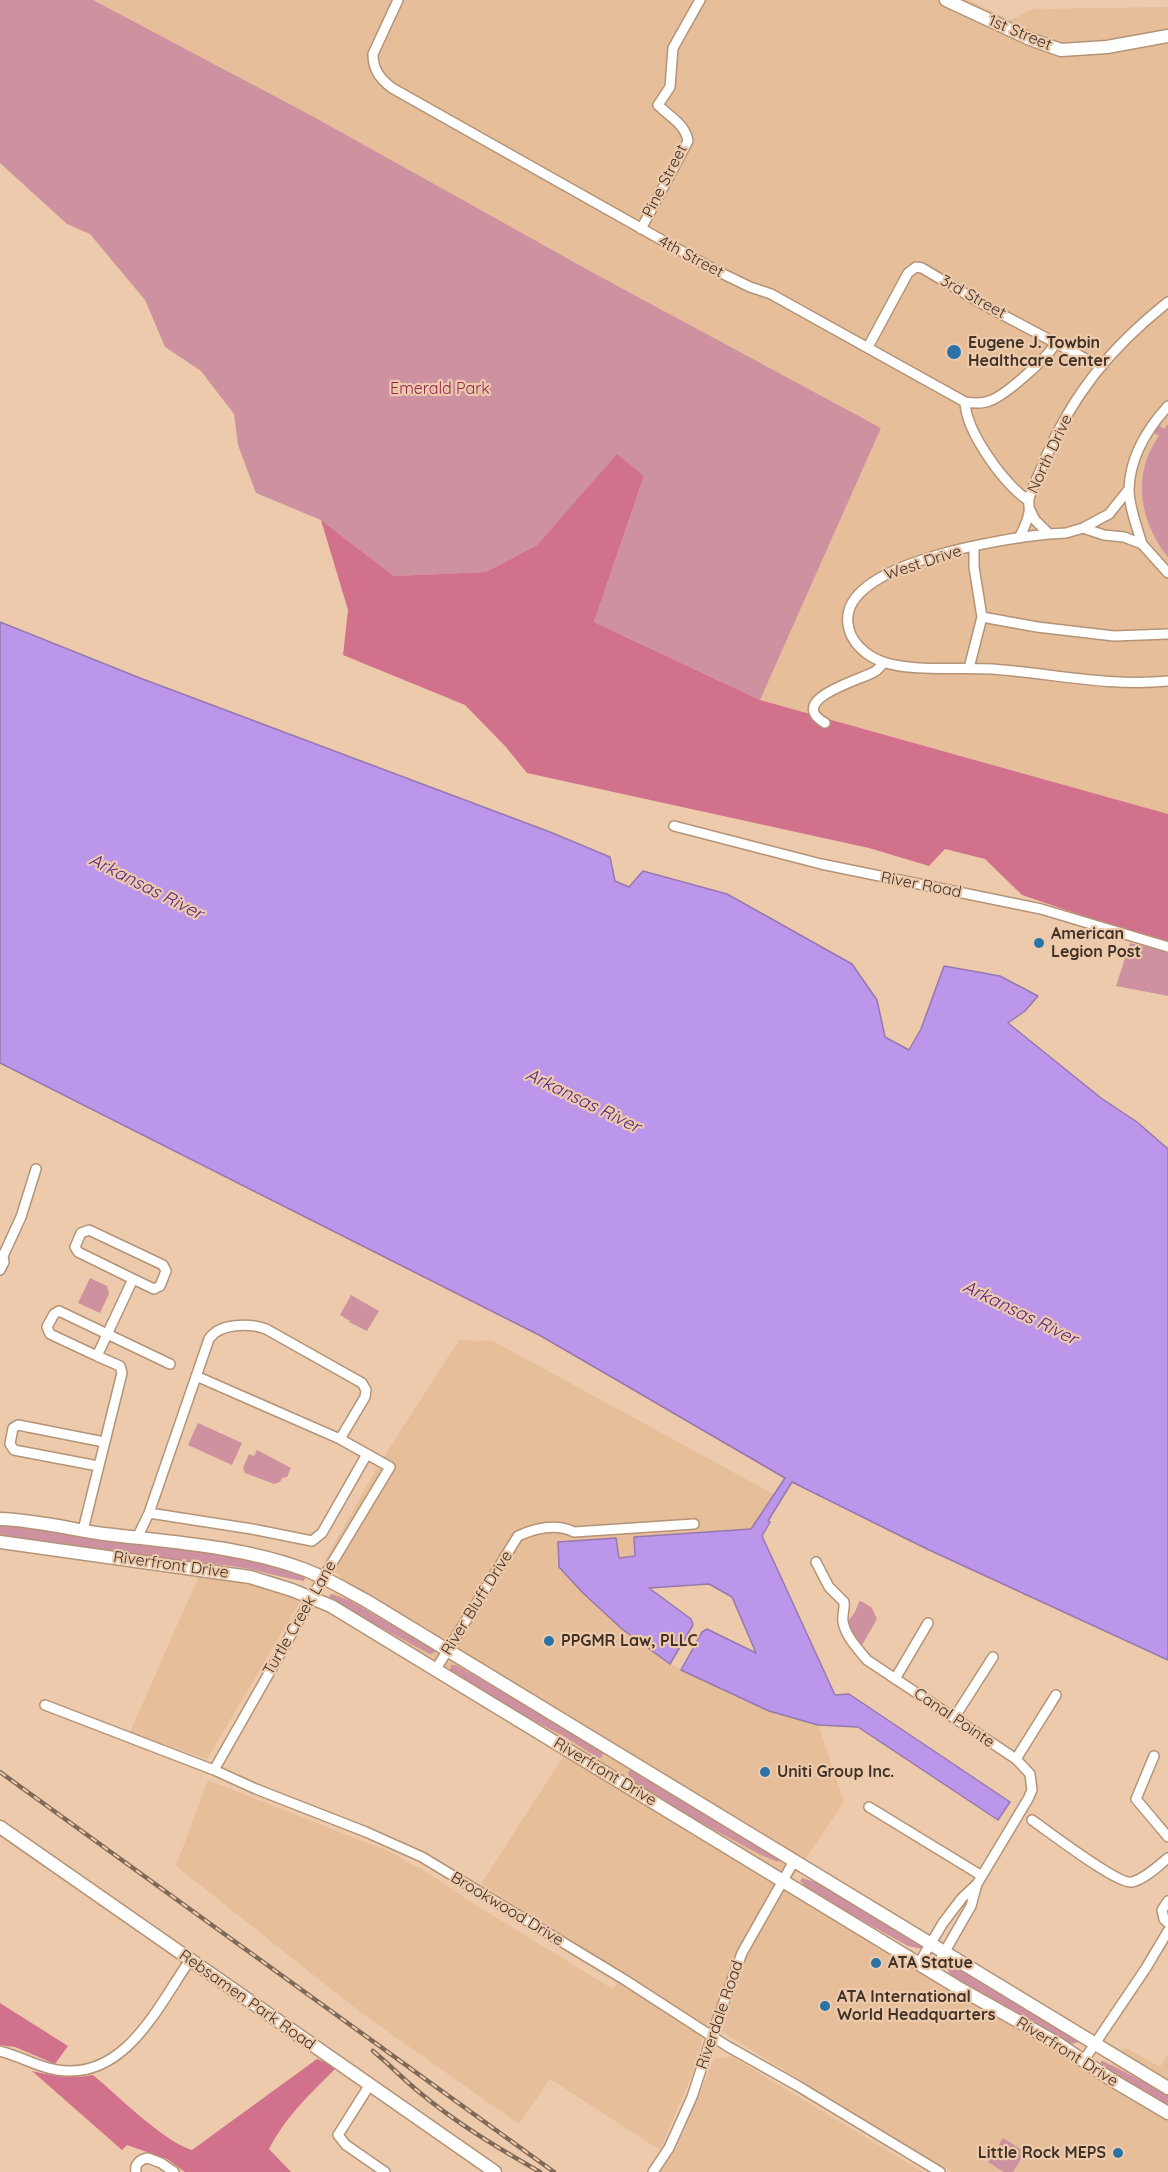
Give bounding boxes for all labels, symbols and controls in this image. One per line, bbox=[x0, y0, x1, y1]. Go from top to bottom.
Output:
street label: 1st Street bbox=[985, 11, 1055, 55]
street label: Pine Street bbox=[638, 141, 692, 221]
street label: 4th Street bbox=[655, 232, 727, 282]
street label: 3rd Street bbox=[937, 271, 1009, 323]
place label: Eugene J. Towbin Healthcare Center bbox=[968, 333, 1110, 371]
marker: Eugene J. Towbin Healthcare Center bbox=[945, 343, 963, 361]
park label: Emerald Park bbox=[390, 379, 490, 399]
street label: North Drive bbox=[1023, 411, 1077, 497]
street label: West Drive bbox=[882, 541, 964, 585]
water label: Arkansas River bbox=[86, 849, 206, 925]
street label: River Road bbox=[879, 868, 963, 902]
place label: American Legion Post bbox=[1051, 924, 1141, 962]
marker: American Legion Post bbox=[1032, 936, 1046, 950]
water label: Arkansas River bbox=[522, 1064, 644, 1138]
water label: Arkansas River bbox=[959, 1276, 1081, 1350]
street label: Riverfront Drive bbox=[112, 1547, 230, 1583]
street label: River Bluff Drive bbox=[437, 1547, 517, 1659]
street label: Turtle Creek Lane bbox=[259, 1557, 341, 1679]
place label: PPGMR Law, PLLC bbox=[561, 1631, 698, 1651]
marker: PPGMR Law, PLLC bbox=[542, 1634, 556, 1648]
street label: Canal Pointe bbox=[910, 1684, 998, 1752]
street label: Riverfront Drive bbox=[550, 1734, 660, 1810]
place label: Uniti Group Inc. bbox=[777, 1762, 894, 1782]
marker: Uniti Group Inc. bbox=[758, 1765, 772, 1779]
street label: Brookwood Drive bbox=[447, 1868, 567, 1950]
street label: Rebsamen Park Road bbox=[175, 1946, 319, 2054]
place label: ATA Statue bbox=[888, 1953, 973, 1973]
marker: ATA Statue bbox=[869, 1956, 883, 1970]
street label: Riverdale Road bbox=[692, 1958, 748, 2072]
place label: ATA International World Headquarters bbox=[837, 1987, 996, 2025]
marker: ATA International World Headquarters bbox=[818, 1999, 832, 2013]
street label: Riverfront Drive bbox=[1013, 2013, 1121, 2091]
place label: Little Rock MEPS bbox=[978, 2143, 1106, 2163]
marker: Little Rock MEPS bbox=[1111, 2146, 1125, 2160]

